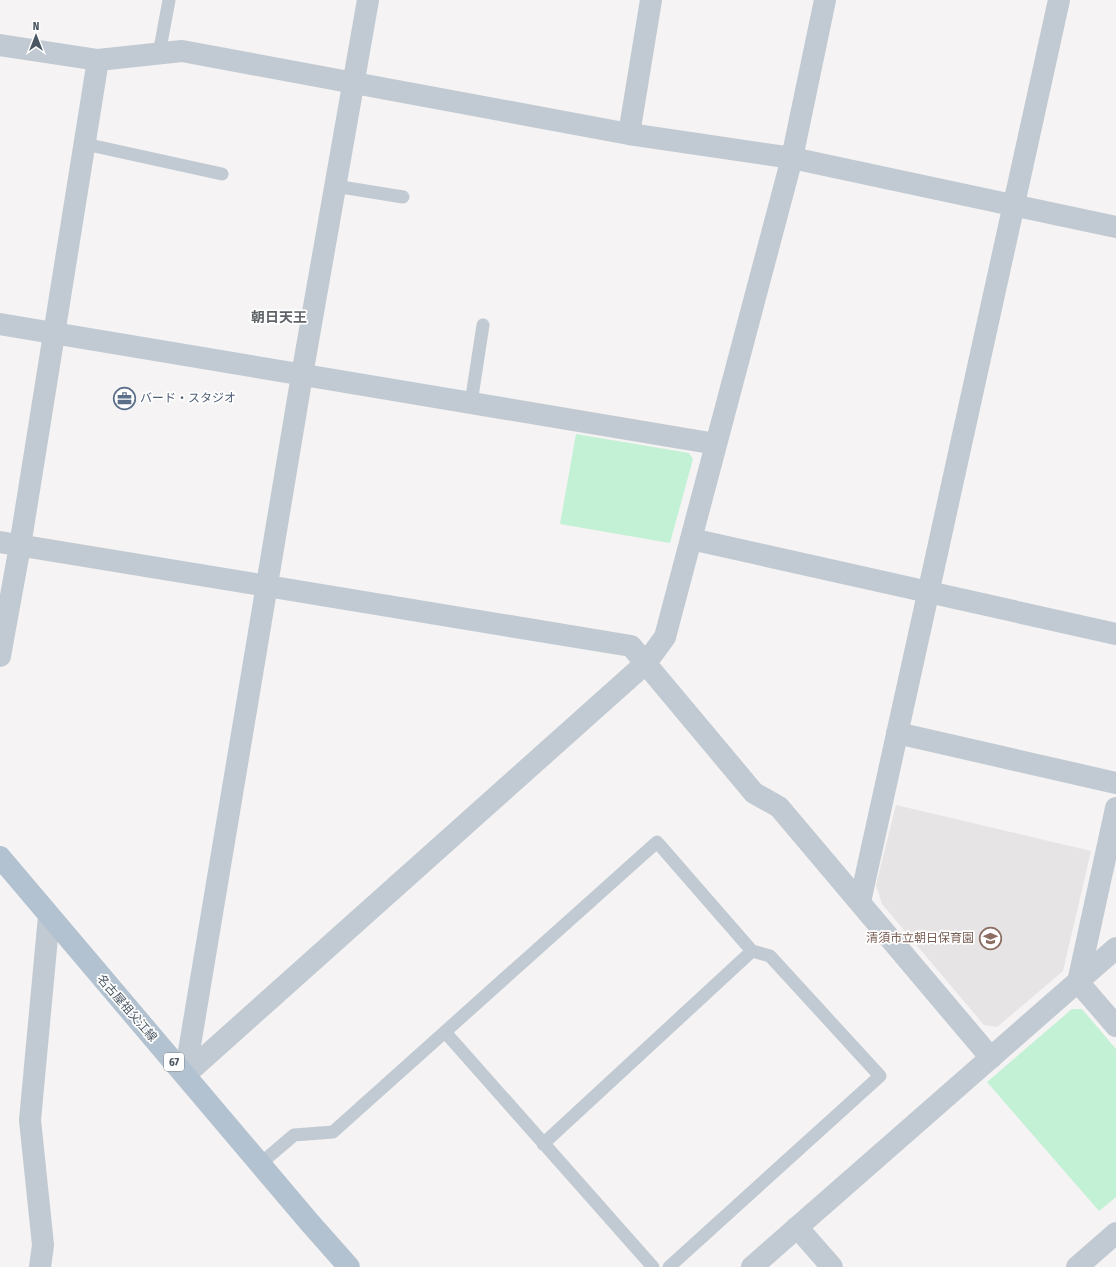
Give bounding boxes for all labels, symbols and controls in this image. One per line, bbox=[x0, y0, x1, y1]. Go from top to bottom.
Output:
north arrow bbox=[16, 16, 56, 56]
text: N bbox=[33, 20, 39, 33]
district label: 朝日天王 bbox=[251, 309, 307, 326]
office icon: バード・スタジオ bbox=[111, 385, 137, 411]
place label: バード・スタジオ bbox=[140, 391, 236, 405]
school or university icon: 清須市立朝日保育園 bbox=[977, 925, 1003, 951]
place label: 清須市立朝日保育園 bbox=[866, 931, 974, 945]
street label: 名古屋祖父江線 bbox=[94, 972, 160, 1044]
road number: 67 bbox=[164, 1053, 184, 1071]

